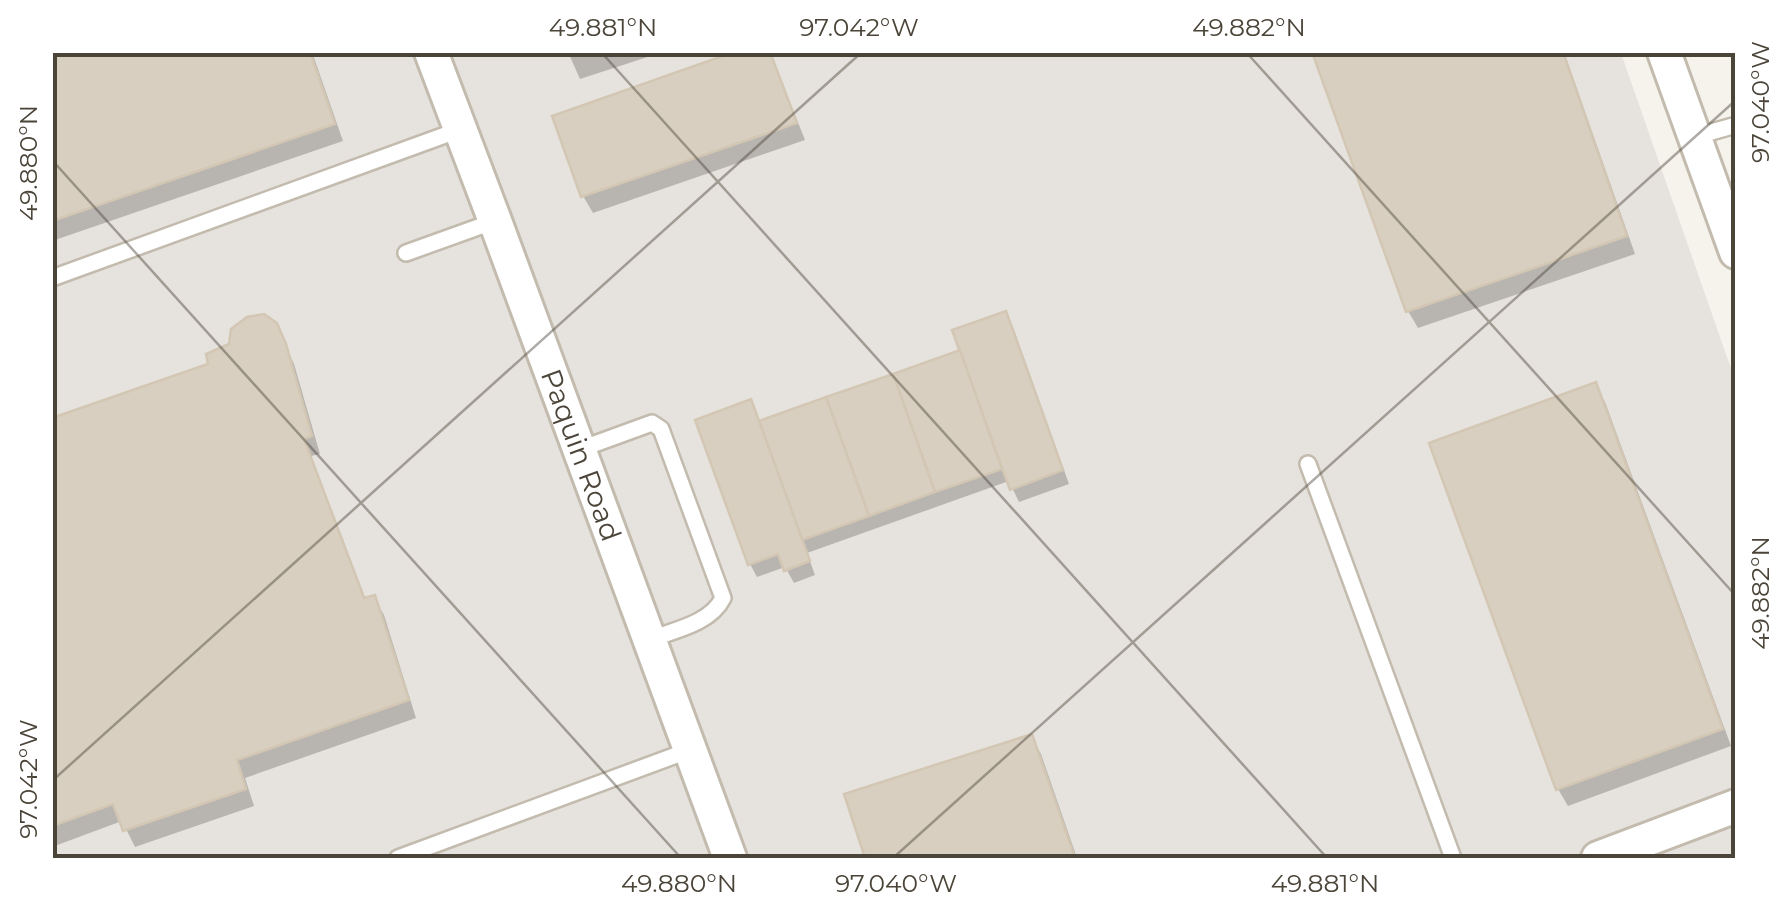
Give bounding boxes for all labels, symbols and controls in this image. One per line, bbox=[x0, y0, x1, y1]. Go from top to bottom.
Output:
text: 49.881°N bbox=[549, 12, 657, 42]
text: 97.042°W bbox=[799, 12, 919, 42]
text: 49.882°N bbox=[1192, 12, 1306, 42]
text: 97.040°W bbox=[1745, 41, 1775, 163]
text: 49.880°N bbox=[13, 105, 43, 221]
street label: Paquin Road bbox=[534, 364, 629, 546]
text: 49.882°N bbox=[1745, 536, 1775, 650]
text: 97.042°W bbox=[13, 719, 43, 839]
text: 49.880°N bbox=[621, 868, 737, 898]
text: 97.040°W bbox=[835, 868, 957, 898]
text: 49.881°N bbox=[1271, 868, 1379, 898]

